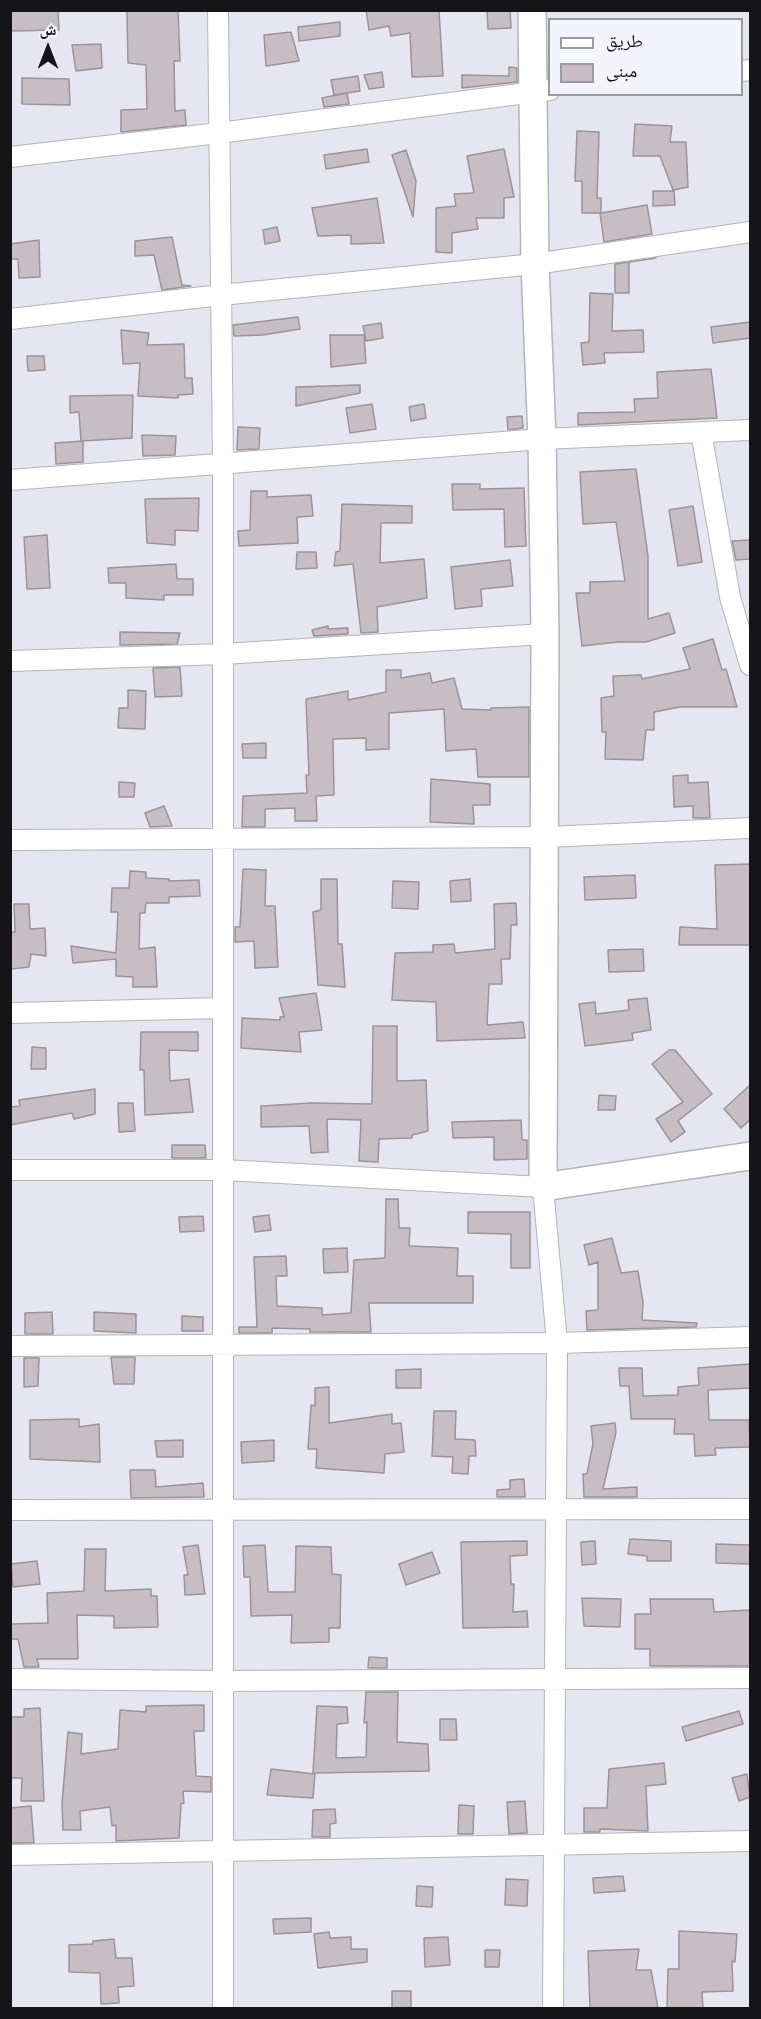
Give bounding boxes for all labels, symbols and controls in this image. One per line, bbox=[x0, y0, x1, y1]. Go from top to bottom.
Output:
north arrow bbox=[18, 18, 78, 78]
legend bbox=[548, 18, 743, 96]
text: ش bbox=[40, 21, 56, 38]
text: طريق bbox=[606, 31, 643, 51]
text: مبنى bbox=[606, 61, 637, 81]

